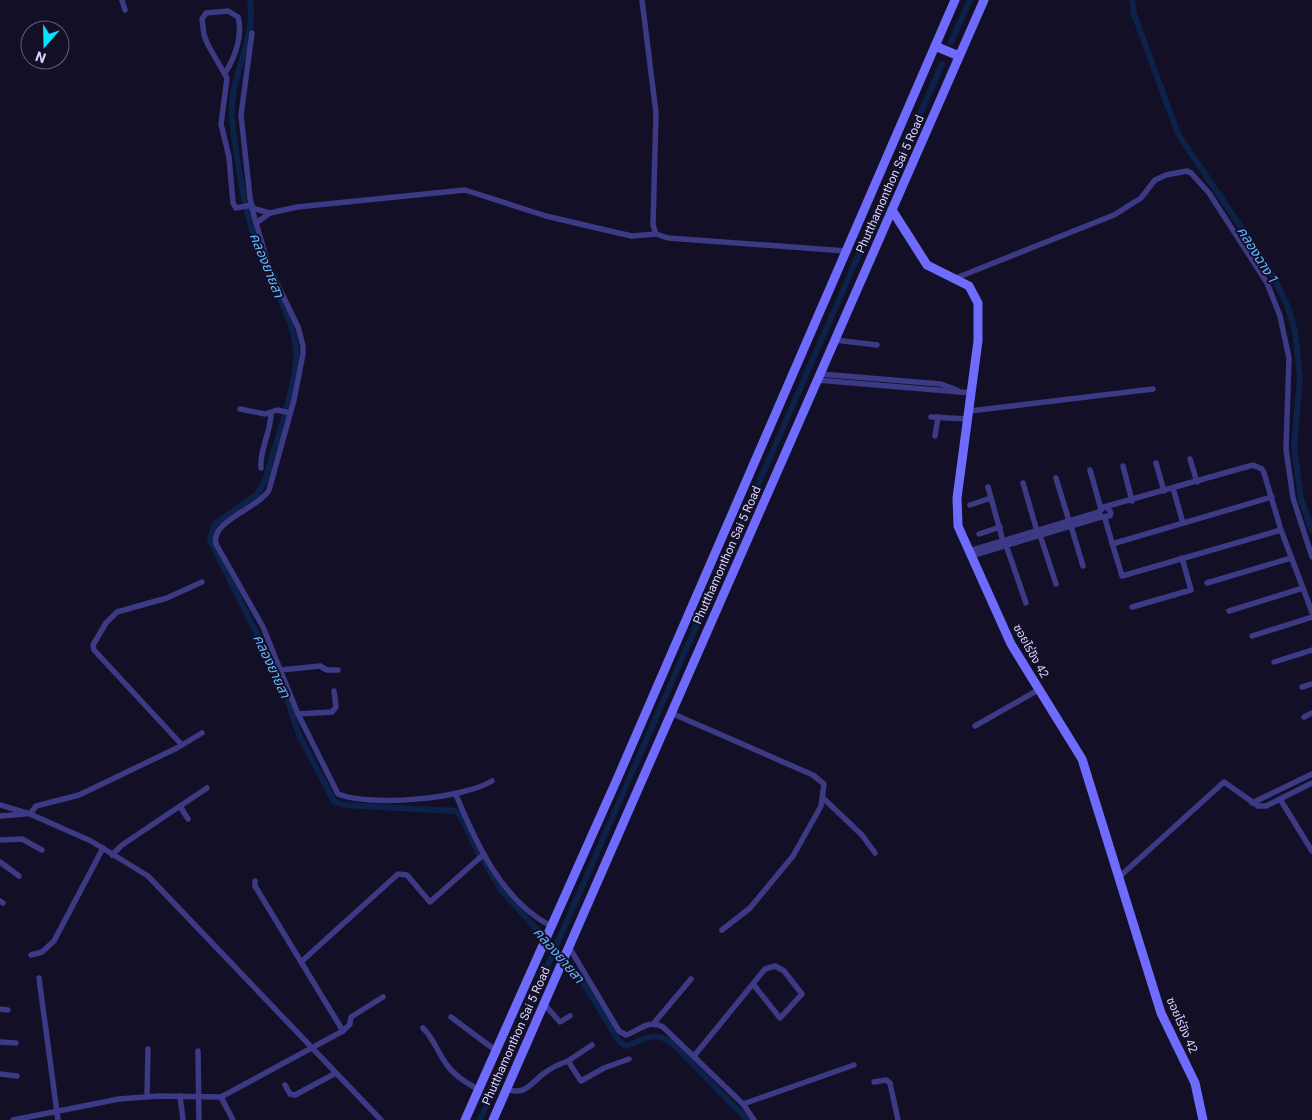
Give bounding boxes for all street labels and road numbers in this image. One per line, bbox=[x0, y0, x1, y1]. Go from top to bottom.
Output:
street label: Phutthamonthon Sai 5 Road bbox=[853, 113, 927, 255]
street label: Phutthamonthon Sai 5 Road bbox=[690, 484, 764, 626]
street label: ซอยไร่ขิง 42 bbox=[1010, 622, 1052, 681]
street label: Phutthamonthon Sai 5 Road bbox=[479, 965, 553, 1107]
street label: ซอยไร่ขิง 42 bbox=[1163, 995, 1201, 1055]

